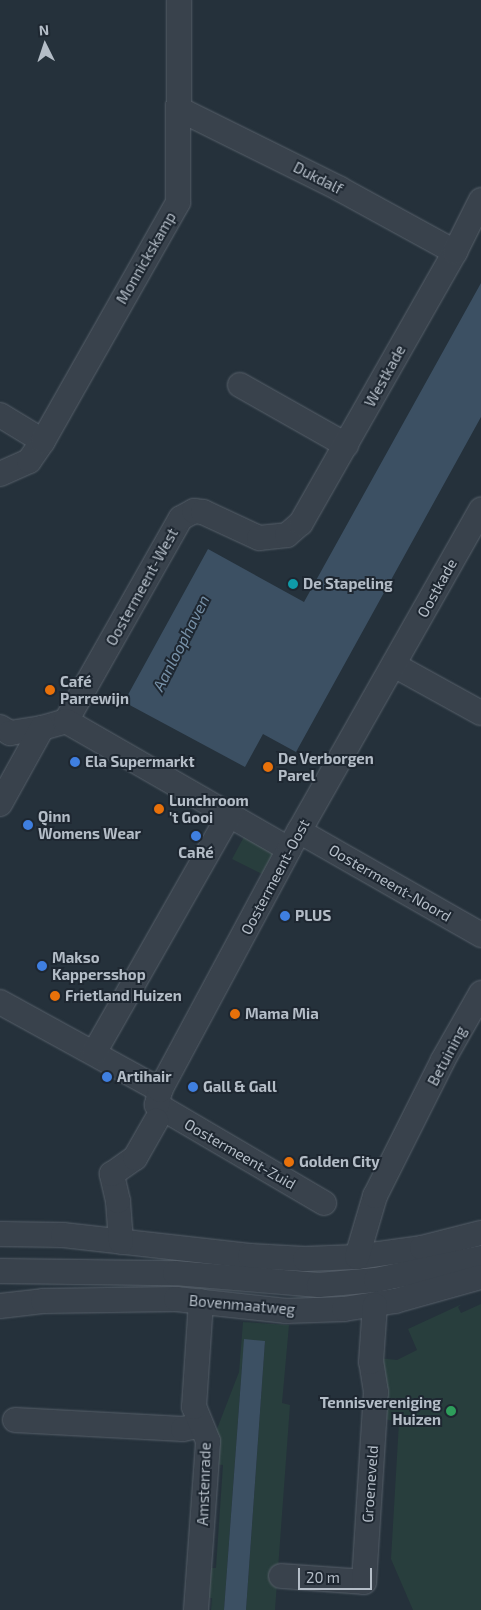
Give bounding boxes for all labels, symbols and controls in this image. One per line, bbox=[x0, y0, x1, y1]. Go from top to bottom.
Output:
north arrow bbox=[20, 20, 70, 70]
text: N bbox=[38, 21, 50, 38]
street label: Dukdalf bbox=[290, 158, 346, 198]
street label: Monnickskamp bbox=[112, 209, 180, 307]
street label: Westkade bbox=[361, 342, 409, 410]
street label: Oostermeent-West bbox=[102, 525, 182, 649]
street label: Oostkade bbox=[414, 555, 460, 621]
place label: De Stapeling bbox=[303, 575, 393, 593]
marker: De Stapeling bbox=[287, 578, 299, 590]
water label: Aanloophaven bbox=[149, 592, 213, 694]
place label: Café Parrewijn bbox=[60, 672, 129, 707]
marker: Café Parrewijn bbox=[44, 684, 56, 696]
place label: De Verborgen Parel bbox=[278, 749, 374, 784]
place label: Ela Supermarkt bbox=[85, 753, 195, 771]
marker: Ela Supermarkt bbox=[69, 756, 81, 768]
marker: De Verborgen Parel bbox=[262, 761, 274, 773]
place label: Lunchroom 't Gooi bbox=[169, 791, 249, 826]
marker: Lunchroom 't Gooi bbox=[153, 803, 165, 815]
place label: Qinn Womens Wear bbox=[38, 807, 141, 842]
street label: Oostermeent-Oost bbox=[237, 816, 313, 938]
marker: Qinn Womens Wear bbox=[22, 819, 34, 831]
marker: CaRé bbox=[190, 830, 202, 842]
street label: Oostermeent-Noord bbox=[326, 841, 454, 925]
place label: CaRé bbox=[178, 844, 214, 862]
place label: PLUS bbox=[295, 907, 331, 925]
marker: PLUS bbox=[279, 910, 291, 922]
place label: Makso Kappersshop bbox=[52, 948, 146, 983]
marker: Makso Kappersshop bbox=[36, 960, 48, 972]
place label: Frietland Huizen bbox=[65, 987, 182, 1005]
marker: Frietland Huizen bbox=[49, 990, 61, 1002]
place label: Mama Mia bbox=[245, 1005, 319, 1023]
marker: Mama Mia bbox=[229, 1008, 241, 1020]
street label: Betuining bbox=[424, 1023, 470, 1089]
place label: Artihair bbox=[117, 1068, 172, 1086]
marker: Artihair bbox=[101, 1071, 113, 1083]
place label: Gall & Gall bbox=[203, 1078, 277, 1096]
marker: Gall & Gall bbox=[187, 1081, 199, 1093]
street label: Oostermeent-Zuid bbox=[181, 1115, 299, 1193]
place label: Golden City bbox=[299, 1153, 380, 1171]
marker: Golden City bbox=[283, 1156, 295, 1168]
street label: Bovenmaatweg bbox=[188, 1291, 296, 1319]
place label: Tennisvereniging Huizen bbox=[320, 1393, 441, 1428]
marker: Tennisvereniging Huizen bbox=[445, 1405, 457, 1417]
street label: Amstenrade bbox=[194, 1442, 214, 1526]
street label: Groeneveld bbox=[358, 1445, 382, 1523]
scale bar bbox=[301, 1558, 375, 1590]
text: 20 m bbox=[306, 1568, 340, 1586]

